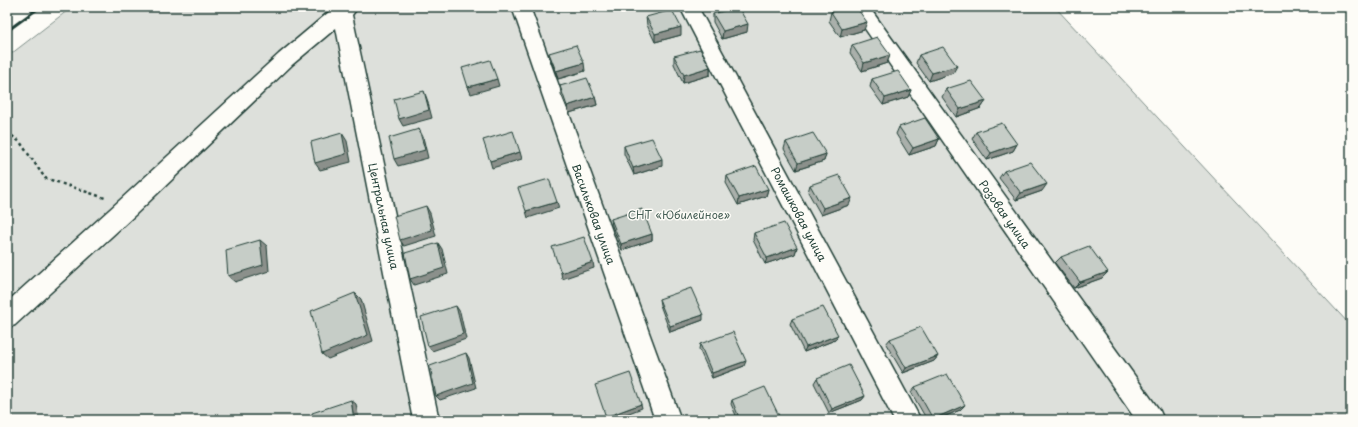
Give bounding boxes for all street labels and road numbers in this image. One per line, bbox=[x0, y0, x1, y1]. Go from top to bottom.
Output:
street label: Центральная улица bbox=[364, 161, 404, 271]
street label: Васильковая улица bbox=[568, 161, 620, 267]
street label: Ромашковая улица bbox=[767, 164, 831, 264]
street label: Розовая улица bbox=[975, 176, 1035, 252]

